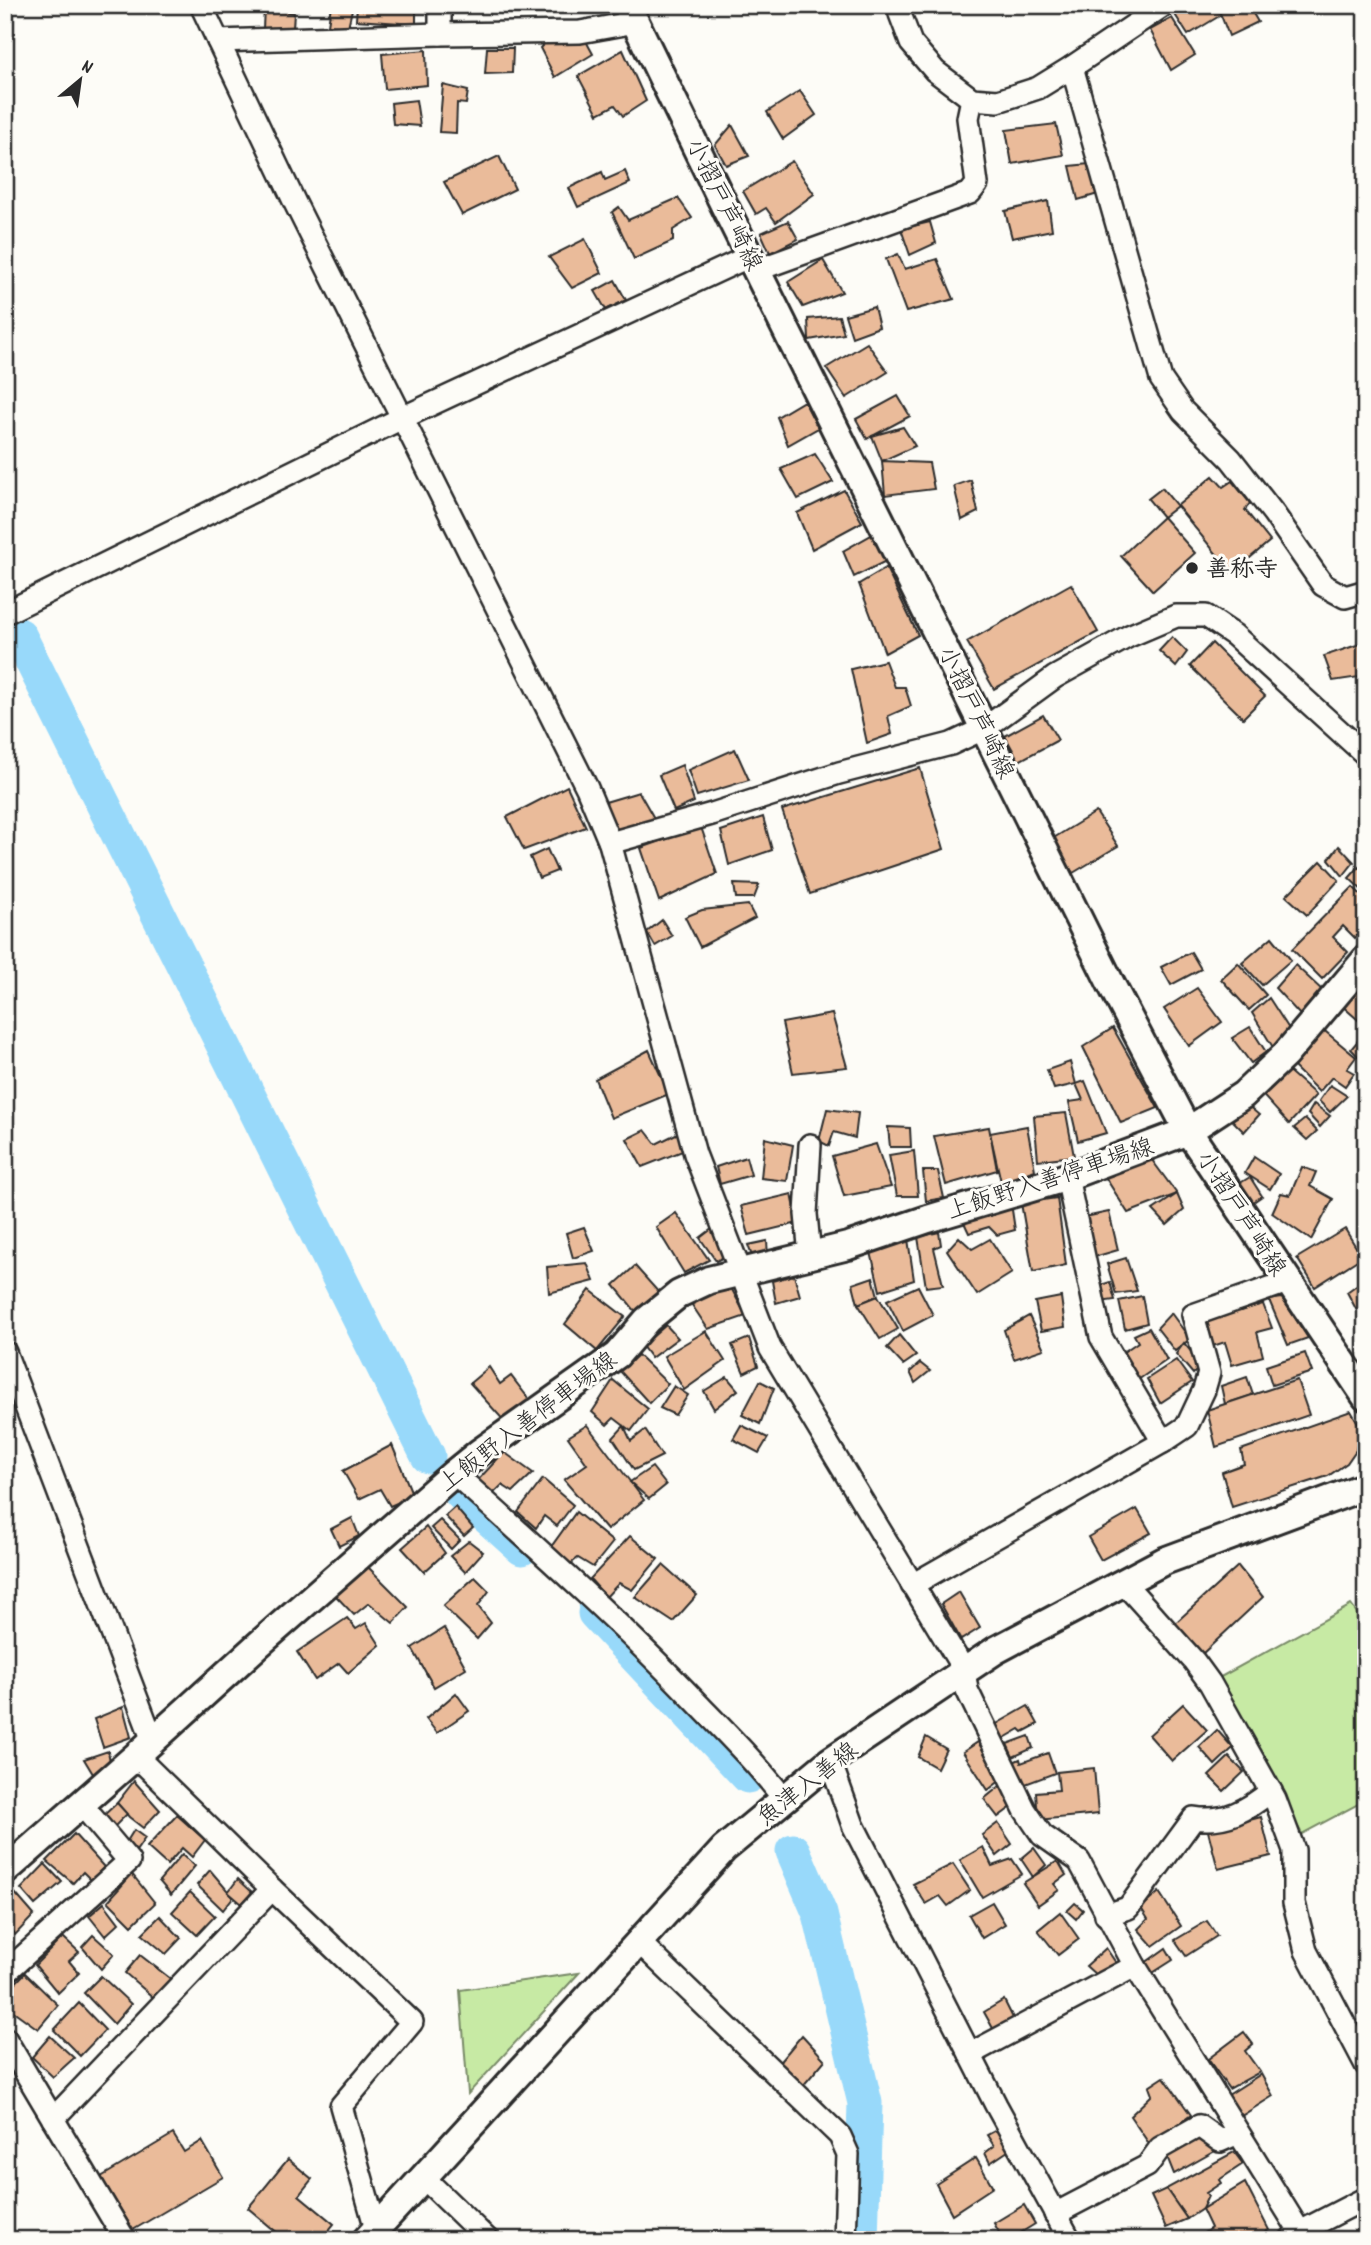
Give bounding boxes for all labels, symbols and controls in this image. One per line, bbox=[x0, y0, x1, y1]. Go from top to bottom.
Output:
north arrow bbox=[46, 46, 116, 116]
text: N bbox=[76, 54, 97, 82]
street label: 小摺戸芦崎線 bbox=[675, 133, 769, 277]
place label: 善称寺 bbox=[1206, 554, 1278, 588]
marker: 善称寺 bbox=[1184, 560, 1200, 576]
street label: 小摺戸芦崎線 bbox=[927, 641, 1021, 785]
street label: 上飯野入善停車場線 bbox=[943, 1131, 1159, 1230]
street label: 小摺戸芦崎線 bbox=[1186, 1145, 1293, 1284]
street label: 上飯野入善停車場線 bbox=[432, 1345, 625, 1502]
street label: 魚津入善線 bbox=[751, 1735, 867, 1836]

